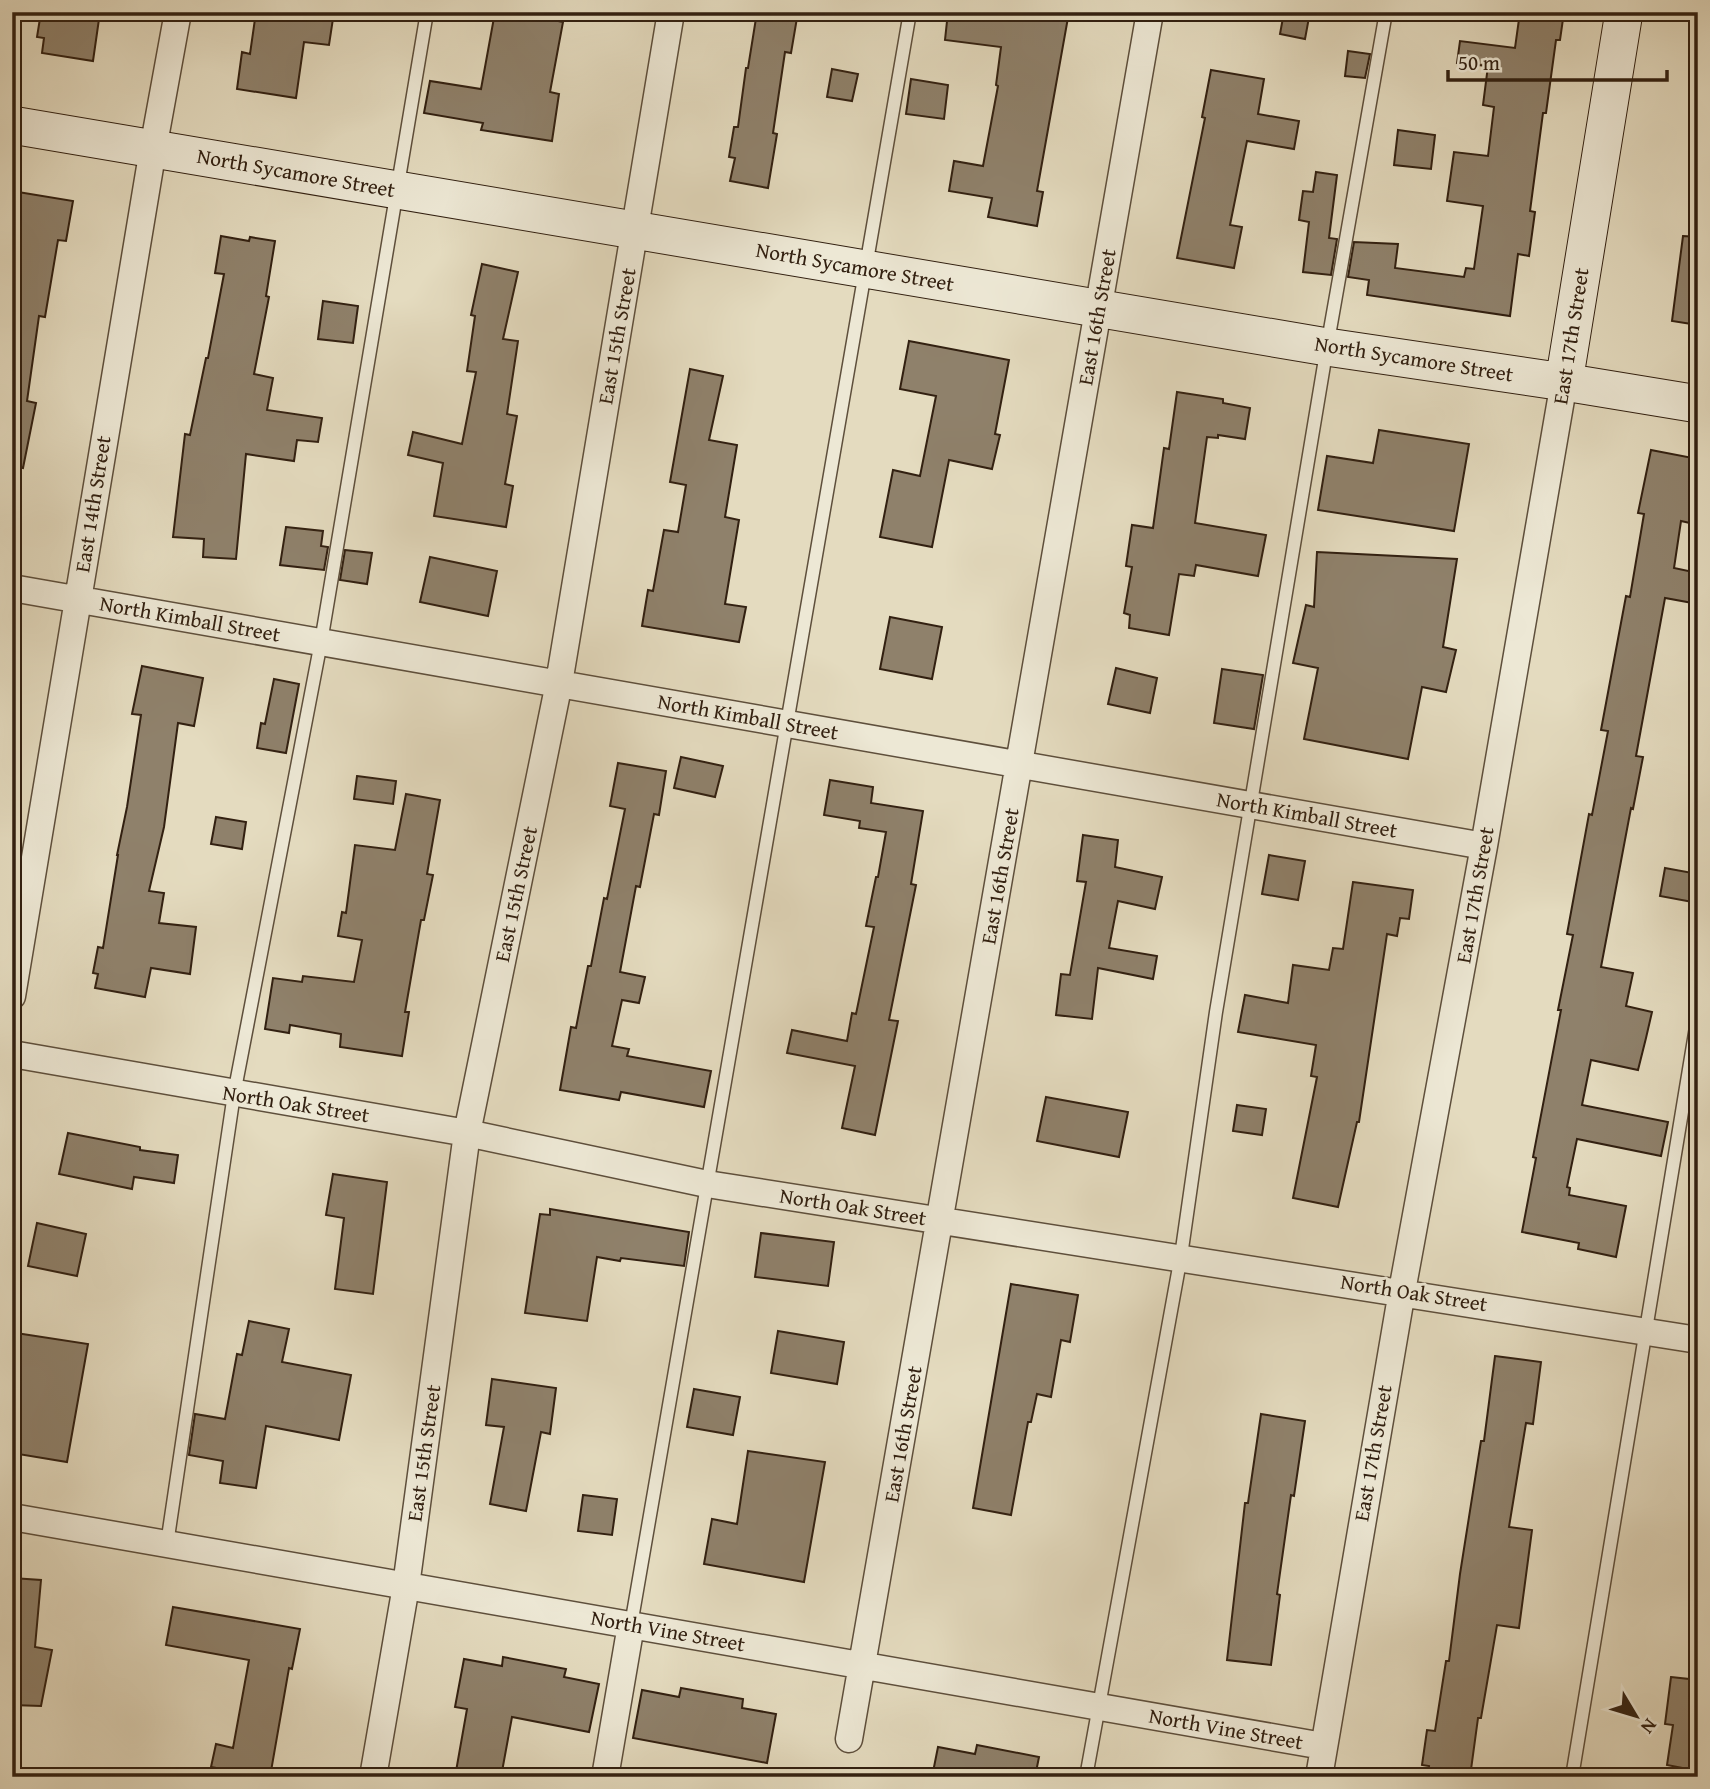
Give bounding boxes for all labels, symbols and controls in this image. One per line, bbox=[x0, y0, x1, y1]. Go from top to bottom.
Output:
scale bar bbox=[1448, 38, 1666, 82]
text: 50 m bbox=[1458, 47, 1500, 78]
street label: North Sycamore Street bbox=[195, 140, 398, 205]
street label: North Sycamore Street bbox=[754, 234, 957, 299]
street label: East 16th Street bbox=[1069, 246, 1124, 388]
street label: East 15th Street bbox=[589, 265, 644, 407]
street label: East 17th Street bbox=[1544, 265, 1597, 407]
street label: North Sycamore Street bbox=[1313, 327, 1516, 390]
street label: East 14th Street bbox=[66, 433, 119, 575]
street label: North Kimball Street bbox=[97, 587, 283, 650]
street label: North Kimball Street bbox=[655, 685, 841, 748]
street label: North Kimball Street bbox=[1214, 783, 1400, 846]
street label: East 16th Street bbox=[972, 805, 1027, 947]
street label: East 15th Street bbox=[486, 823, 545, 965]
street label: East 17th Street bbox=[1447, 824, 1502, 966]
street label: North Oak Street bbox=[221, 1077, 372, 1130]
street label: North Oak Street bbox=[778, 1180, 929, 1233]
street label: North Oak Street bbox=[1339, 1266, 1490, 1319]
street label: East 16th Street bbox=[875, 1363, 930, 1505]
street label: East 15th Street bbox=[399, 1382, 449, 1523]
street label: East 17th Street bbox=[1345, 1382, 1400, 1524]
street label: North Vine Street bbox=[589, 1602, 748, 1659]
north arrow bbox=[1602, 1680, 1672, 1750]
street label: North Vine Street bbox=[1147, 1700, 1306, 1757]
text: N bbox=[1634, 1713, 1664, 1740]

